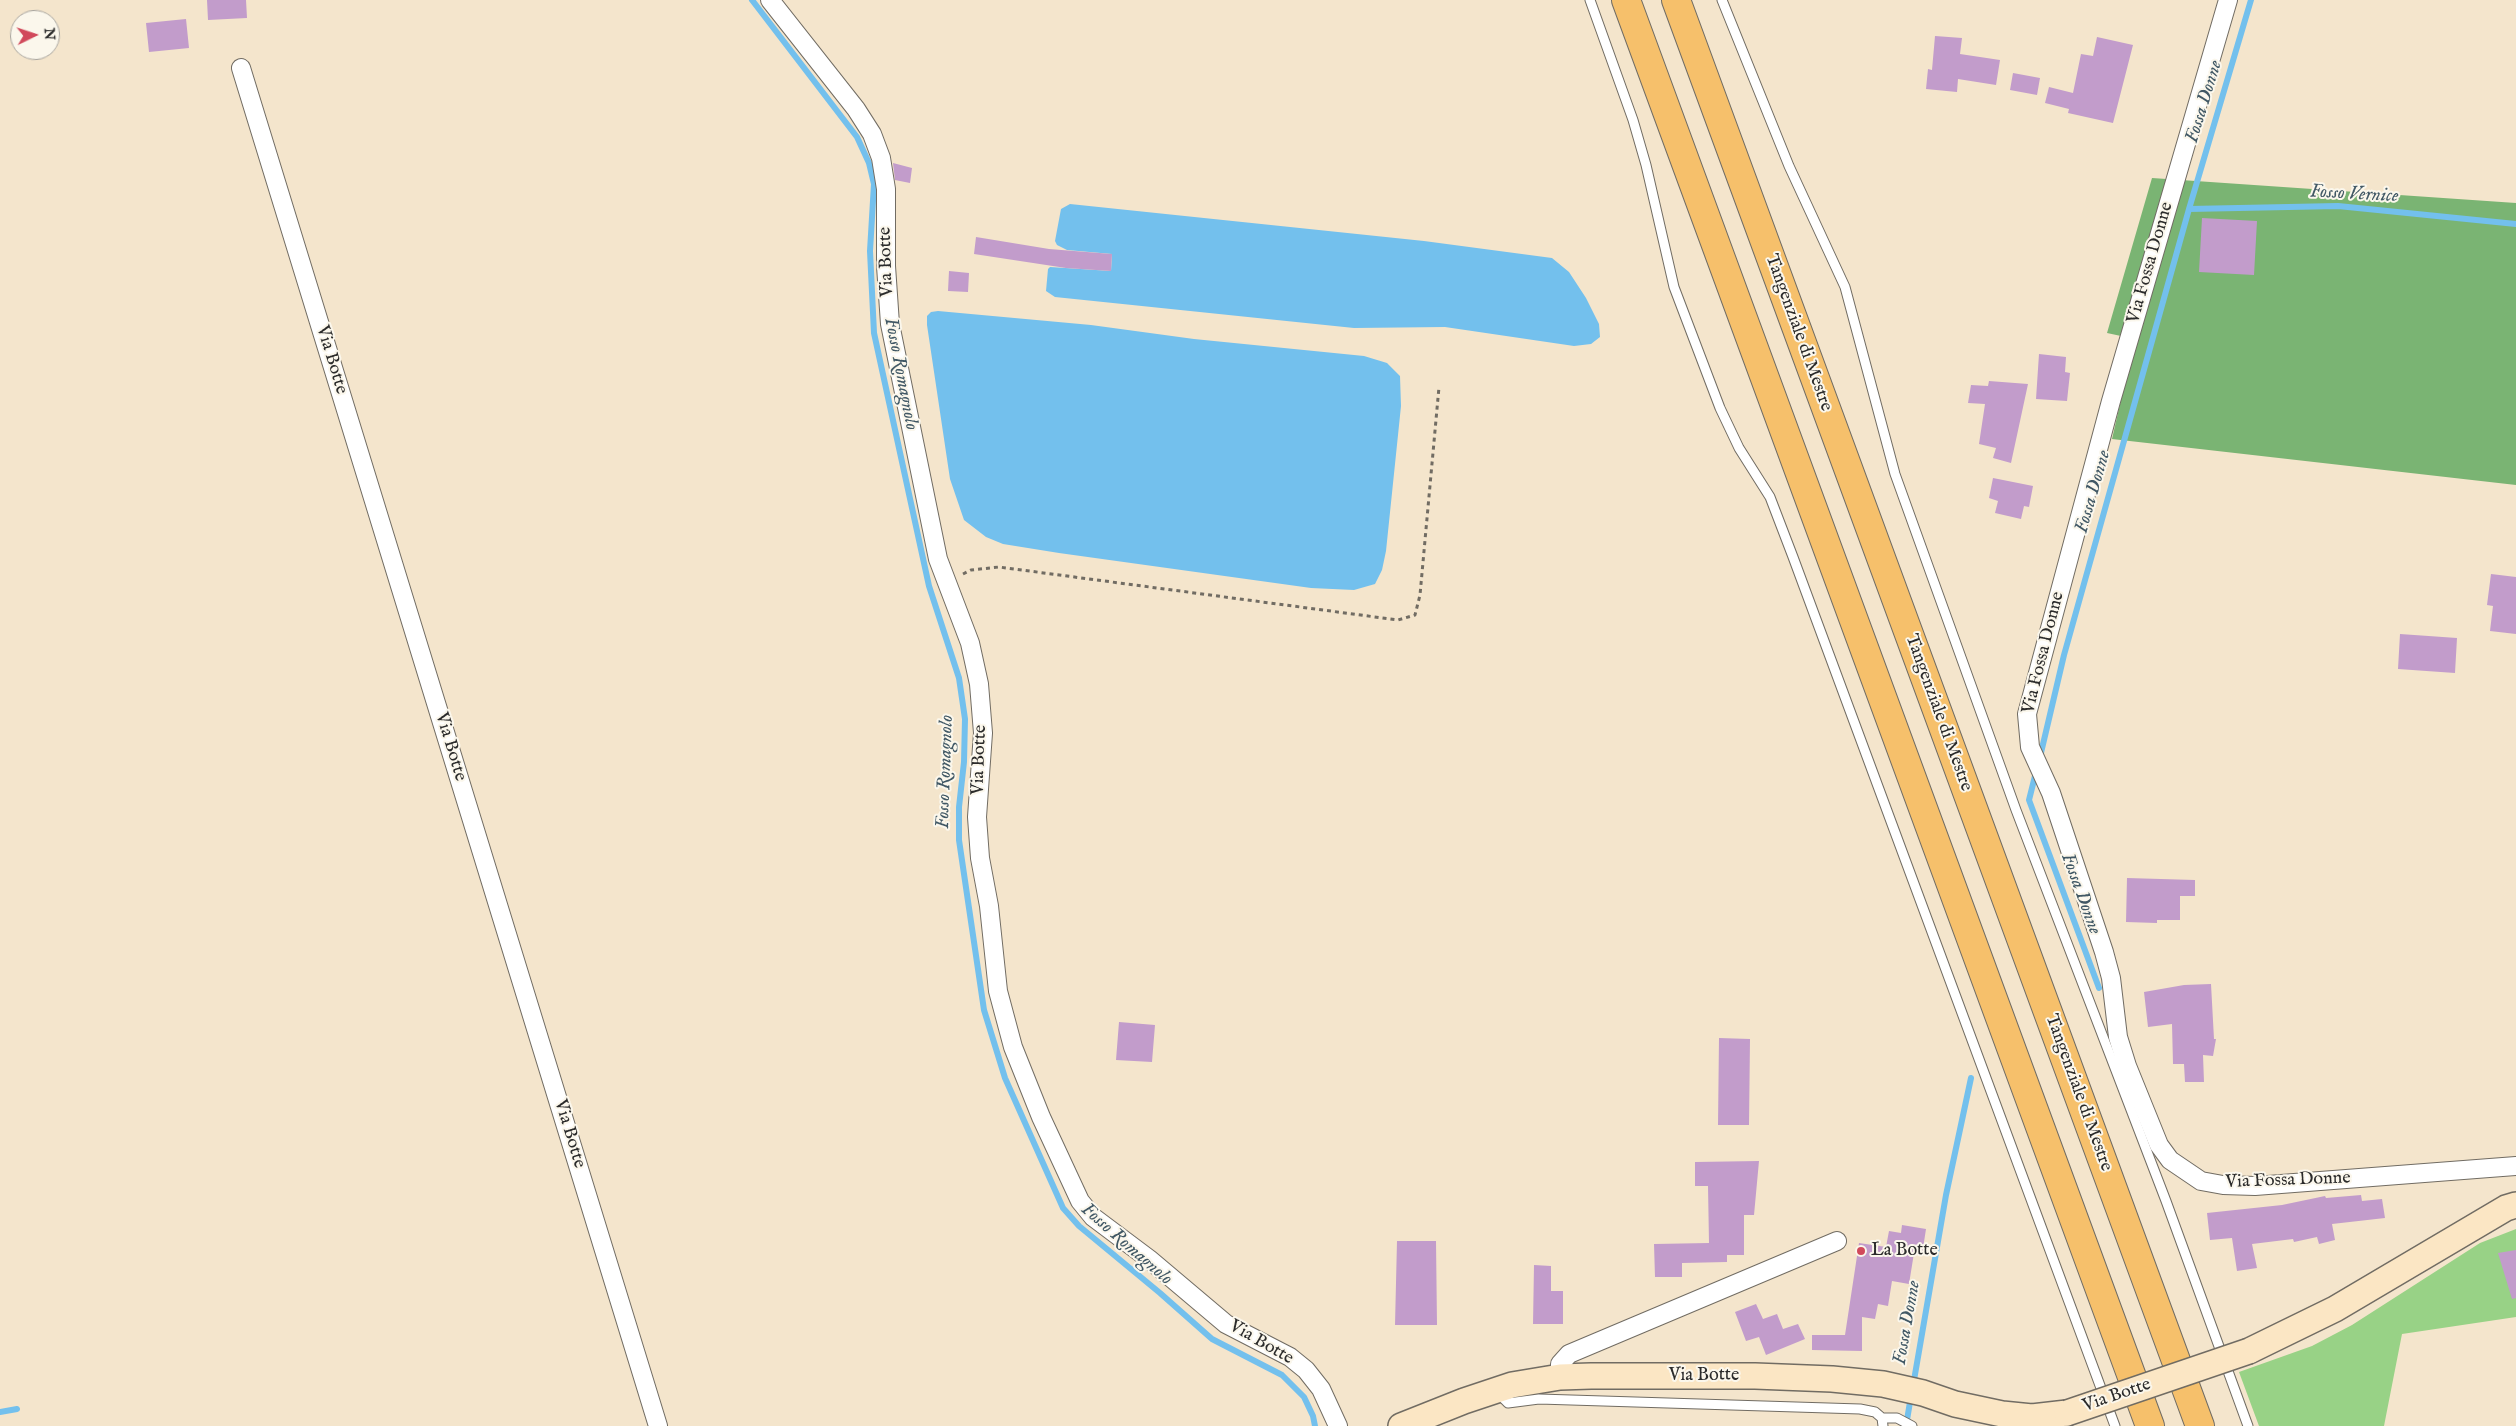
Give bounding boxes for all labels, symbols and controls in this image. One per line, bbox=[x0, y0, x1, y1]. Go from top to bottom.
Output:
north arrow bbox=[10, 10, 60, 60]
text: N bbox=[40, 27, 58, 41]
water label: Fossa Donne bbox=[2182, 58, 2228, 146]
water label: Fosso Vernice bbox=[2309, 181, 2399, 209]
street label: Via Fossa Donne bbox=[2123, 200, 2179, 326]
street label: Via Botte bbox=[875, 226, 899, 298]
street label: Tangenziale di Mestre bbox=[1760, 252, 1836, 414]
water label: Fosso Romagnolo bbox=[878, 316, 922, 432]
street label: Via Botte bbox=[310, 323, 352, 397]
water label: Fossa Donne bbox=[2071, 448, 2117, 536]
street label: Via Fossa Donne bbox=[2018, 590, 2070, 716]
street label: Tangenziale di Mestre bbox=[1900, 632, 1976, 794]
street label: Via Botte bbox=[429, 710, 471, 784]
water label: Fosso Romagnolo bbox=[933, 715, 959, 829]
street label: Via Botte bbox=[968, 724, 992, 796]
water label: Fossa Donne bbox=[2055, 850, 2105, 938]
street label: Tangenziale di Mestre bbox=[2040, 1012, 2116, 1174]
street label: Via Botte bbox=[548, 1097, 590, 1171]
street label: Via Fossa Donne bbox=[2225, 1168, 2351, 1194]
water label: Fosso Romagnolo bbox=[1076, 1199, 1176, 1291]
place label: La Botte bbox=[1871, 1240, 1938, 1262]
marker: La Botte bbox=[1855, 1245, 1867, 1257]
water label: Fossa Donne bbox=[1889, 1279, 1927, 1367]
street label: Via Botte bbox=[1225, 1316, 1297, 1370]
street label: Via Botte bbox=[1669, 1365, 1739, 1387]
street label: Via Botte bbox=[2080, 1374, 2154, 1418]

